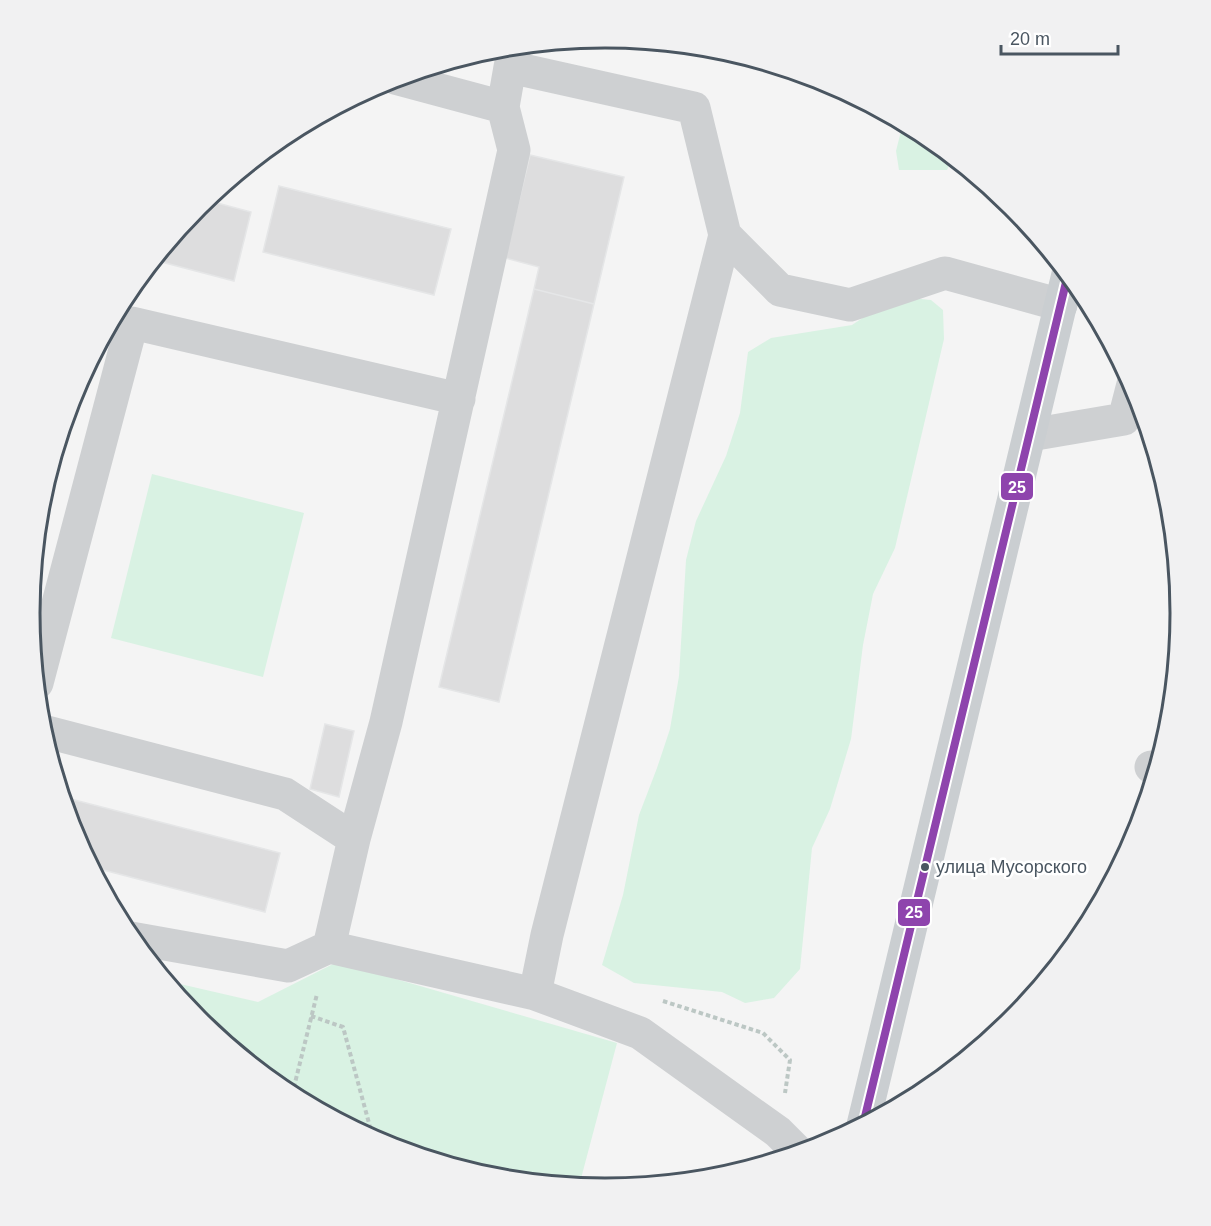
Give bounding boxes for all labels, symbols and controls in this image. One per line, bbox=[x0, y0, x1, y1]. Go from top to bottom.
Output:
scale bar bbox=[1001, 18, 1118, 56]
text: 20 m bbox=[1010, 29, 1050, 49]
line badge: 25 bbox=[1000, 472, 1034, 501]
text: 25 bbox=[1008, 479, 1026, 496]
place label: улица Мусорского bbox=[936, 857, 1087, 877]
marker: улица Мусорского bbox=[919, 861, 931, 873]
line badge: 25 bbox=[897, 898, 931, 927]
text: 25 bbox=[905, 904, 923, 921]

